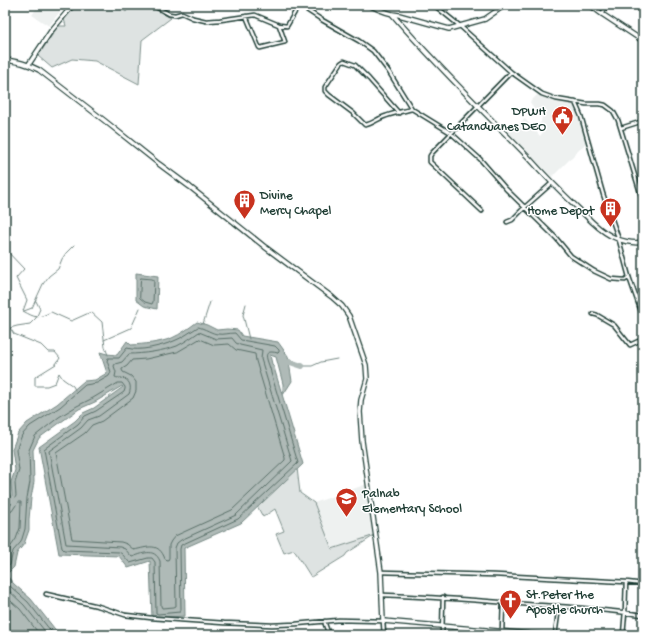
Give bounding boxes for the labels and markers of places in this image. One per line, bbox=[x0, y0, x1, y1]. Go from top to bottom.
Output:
public building icon: DPWH Catanduanes DEO bbox=[549, 104, 575, 137]
place label: DPWH Catanduanes DEO bbox=[447, 105, 547, 135]
building icon: Divine Mercy Chapel bbox=[232, 188, 258, 221]
place label: Divine Mercy Chapel bbox=[259, 189, 332, 219]
building icon: Home Depot bbox=[597, 196, 623, 229]
place label: Home Depot bbox=[527, 204, 596, 219]
school or university icon: Palnab Elementary School bbox=[333, 486, 359, 519]
place label: Palnab Elementary School bbox=[361, 487, 462, 517]
church icon: St.Peter the Apostle church bbox=[497, 587, 523, 620]
place label: St.Peter the Apostle church bbox=[526, 588, 603, 618]

